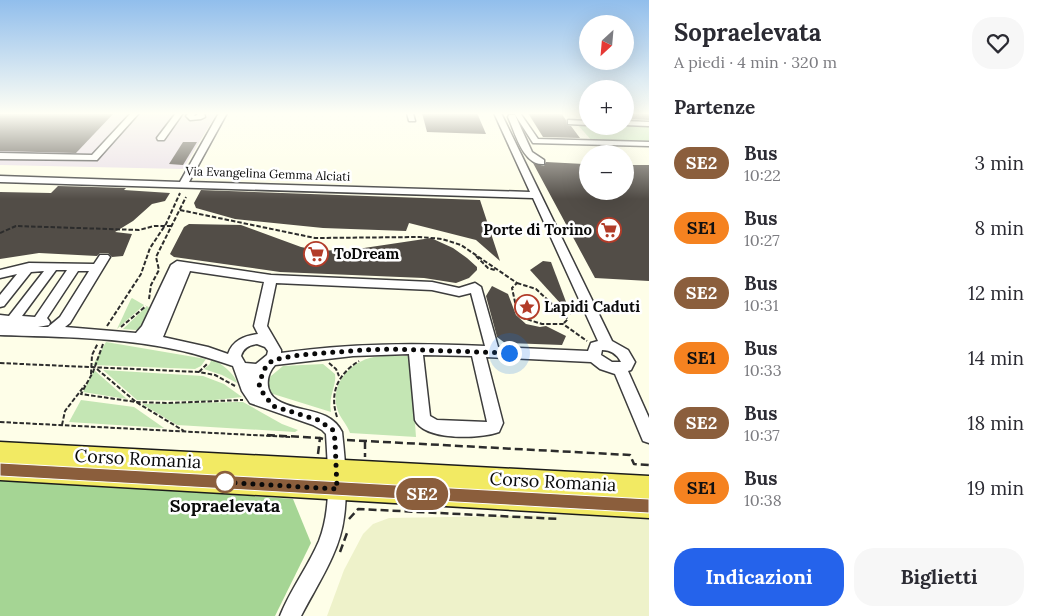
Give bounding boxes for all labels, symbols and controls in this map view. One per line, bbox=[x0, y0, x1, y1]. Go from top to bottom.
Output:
north arrow bbox=[579, 15, 634, 70]
map controls bbox=[579, 15, 634, 200]
text: Sopraelevata bbox=[674, 17, 821, 48]
button: heart bbox=[972, 17, 1024, 69]
text: A piedi · 4 min · 320 m bbox=[674, 52, 837, 72]
button: + bbox=[579, 80, 634, 135]
text: Partenze bbox=[674, 95, 755, 119]
text: Bus bbox=[744, 141, 777, 165]
button: − bbox=[579, 145, 634, 200]
text: SE2 bbox=[686, 151, 717, 174]
text: 3 min bbox=[975, 151, 1024, 175]
street label: Via Evangelina Gemma Alciati bbox=[185, 163, 351, 184]
text: 10:22 bbox=[744, 165, 781, 185]
text: Bus bbox=[744, 206, 777, 230]
text: SE1 bbox=[687, 216, 716, 239]
text: 8 min bbox=[974, 216, 1024, 240]
supermarket icon: Porte di Torino bbox=[596, 217, 622, 243]
place label: Porte di Torino bbox=[483, 220, 592, 239]
text: 10:27 bbox=[744, 230, 780, 250]
supermarket icon: ToDream bbox=[303, 241, 329, 267]
place label: ToDream bbox=[334, 244, 399, 263]
text: Bus bbox=[744, 271, 777, 295]
text: SE2 bbox=[686, 281, 717, 304]
text: 12 min bbox=[968, 281, 1024, 305]
place icon: Lapidi Caduti bbox=[514, 294, 540, 320]
text: 10:31 bbox=[744, 295, 779, 315]
place label: Lapidi Caduti bbox=[544, 297, 640, 316]
text: Bus bbox=[744, 336, 777, 360]
your location bbox=[497, 341, 522, 366]
text: SE1 bbox=[687, 346, 716, 369]
text: 14 min bbox=[968, 346, 1024, 370]
text: 10:33 bbox=[744, 360, 782, 380]
text: Bus bbox=[744, 401, 777, 425]
text: SE2 bbox=[686, 411, 717, 434]
text: 18 min bbox=[968, 411, 1024, 435]
text: 10:37 bbox=[744, 425, 780, 445]
street label: Corso Romania bbox=[74, 444, 202, 473]
text: Bus bbox=[744, 466, 777, 490]
street label: Corso Romania bbox=[489, 467, 617, 496]
marker: Sopraelevata bbox=[214, 471, 236, 493]
text: SE1 bbox=[687, 476, 716, 499]
text: 19 min bbox=[967, 476, 1024, 500]
line badge: SE2 bbox=[393, 478, 451, 510]
text: SE2 bbox=[406, 482, 438, 505]
text: 10:38 bbox=[744, 490, 782, 510]
place label: Sopraelevata bbox=[170, 494, 281, 517]
button: Indicazioni bbox=[674, 548, 844, 606]
button: Biglietti bbox=[854, 548, 1024, 606]

